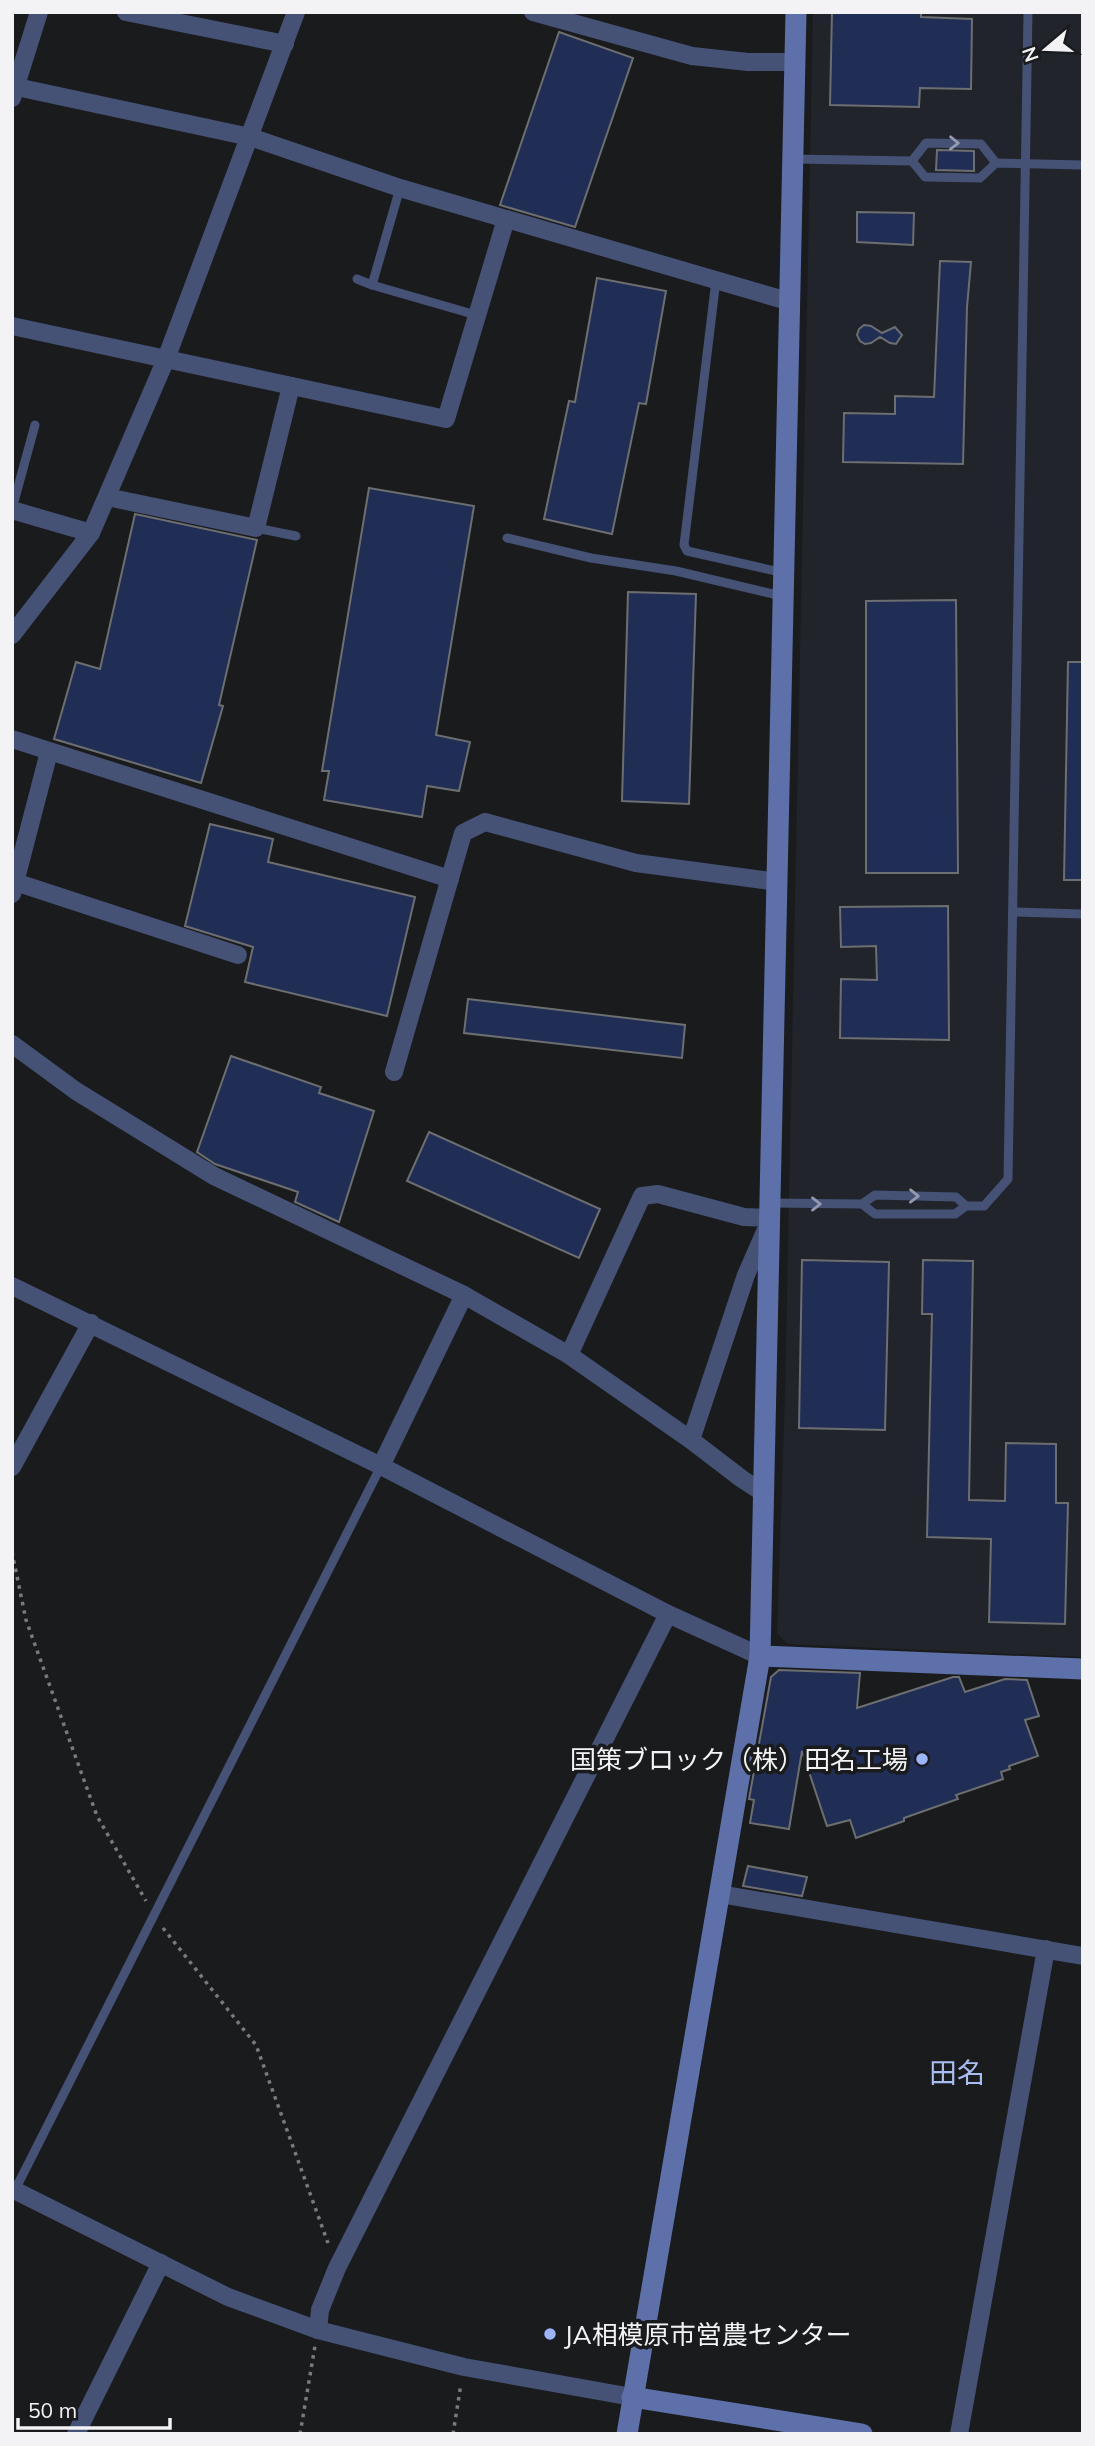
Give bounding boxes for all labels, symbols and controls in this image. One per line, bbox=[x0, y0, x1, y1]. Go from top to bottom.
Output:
north arrow bbox=[1011, 14, 1081, 84]
text: N bbox=[1016, 44, 1044, 65]
one-way arrow bbox=[949, 136, 960, 151]
one-way arrow bbox=[910, 1188, 920, 1204]
one-way arrow bbox=[812, 1196, 822, 1212]
place label: 国策ブロック（株）田名工場 bbox=[570, 1743, 908, 1776]
marker: 国策ブロック（株）田名工場 bbox=[914, 1751, 930, 1767]
district label: 田名 bbox=[929, 2055, 985, 2090]
place label: JA相模原市営農センター bbox=[564, 2318, 852, 2351]
marker: JA相模原市営農センター bbox=[542, 2326, 558, 2342]
scale bar bbox=[18, 2386, 170, 2430]
text: 50 m bbox=[28, 2397, 77, 2423]

